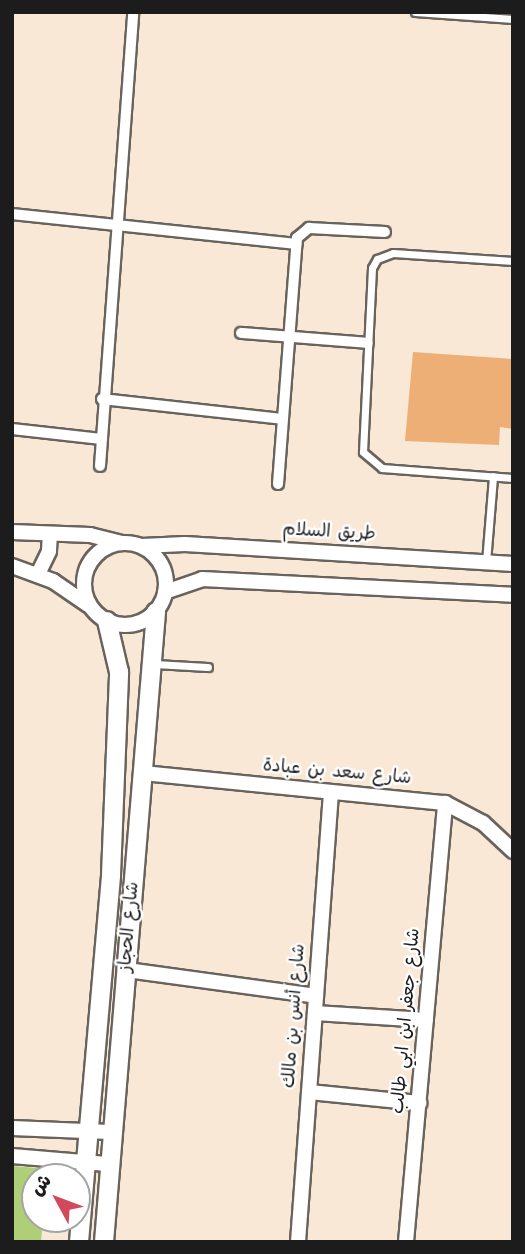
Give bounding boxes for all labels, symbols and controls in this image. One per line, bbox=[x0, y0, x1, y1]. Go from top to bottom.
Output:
street label: طريق السلام bbox=[282, 520, 376, 546]
street label: شارع سعد بن عبادة bbox=[262, 756, 412, 790]
street label: شارع الحجاز bbox=[115, 881, 145, 973]
street label: شارع جعفر ابن ابي طالب bbox=[388, 927, 426, 1115]
street label: شارع أنس بن مالك bbox=[279, 943, 311, 1089]
north arrow bbox=[21, 1163, 91, 1233]
text: ش bbox=[23, 1168, 60, 1203]

